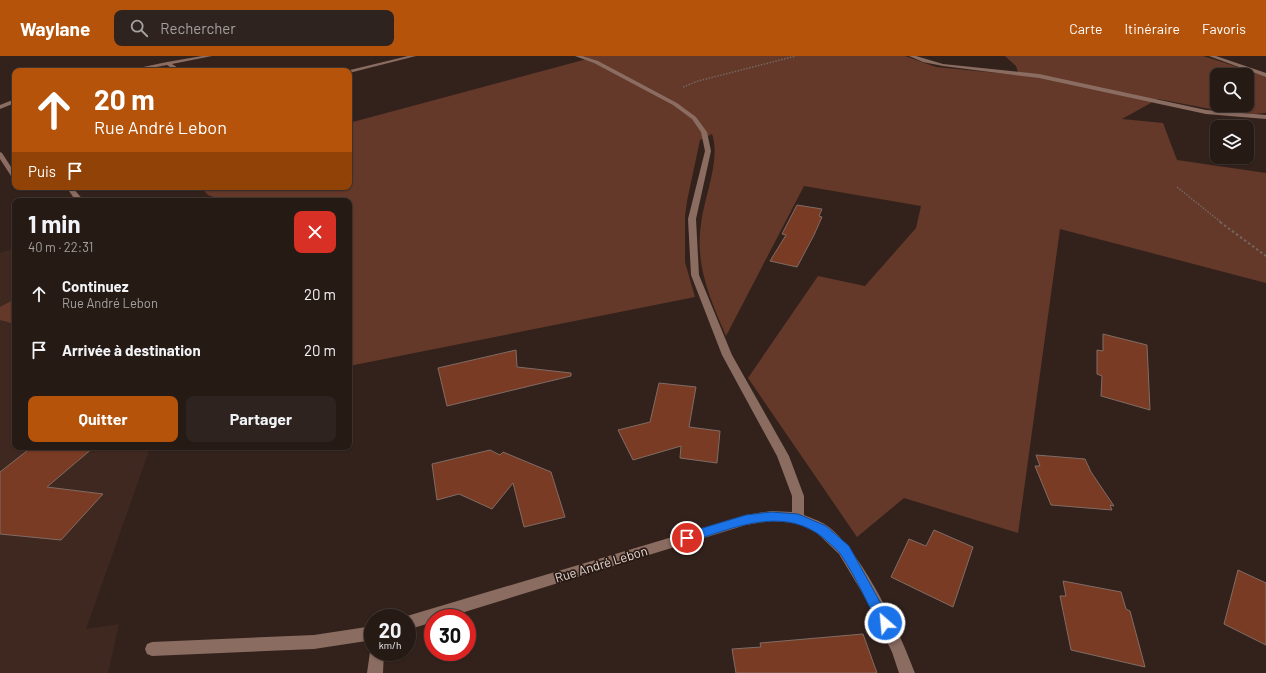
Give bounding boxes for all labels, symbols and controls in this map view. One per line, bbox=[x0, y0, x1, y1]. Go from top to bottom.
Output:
search box bbox=[114, 10, 394, 46]
text: Waylane bbox=[20, 17, 90, 40]
icon: search bbox=[128, 17, 150, 39]
text: Rechercher bbox=[160, 19, 236, 37]
text: Carte bbox=[1069, 20, 1102, 37]
text: Itinéraire bbox=[1124, 20, 1180, 37]
text: Favoris bbox=[1202, 20, 1246, 37]
map controls bbox=[1210, 68, 1254, 164]
button: search bbox=[1210, 68, 1254, 112]
text: 20 m bbox=[94, 82, 155, 116]
icon: ahead bbox=[28, 84, 80, 136]
text: Rue André Lebon bbox=[94, 116, 227, 138]
button: layers bbox=[1210, 120, 1254, 164]
icon: arrive bbox=[64, 160, 86, 182]
text: Puis bbox=[28, 162, 56, 180]
text: 1 min bbox=[28, 209, 81, 238]
button: close bbox=[294, 211, 336, 253]
text: 40 m · 22:31 bbox=[28, 239, 93, 255]
text: Continuez bbox=[62, 277, 129, 295]
icon: ahead bbox=[28, 283, 50, 305]
text: 20 m bbox=[304, 285, 336, 303]
text: Rue André Lebon bbox=[62, 295, 158, 311]
icon: arrive bbox=[28, 339, 50, 361]
text: Arrivée à destination bbox=[62, 341, 201, 359]
text: 20 m bbox=[304, 341, 336, 359]
button: Quitter bbox=[28, 396, 178, 442]
button: Partager bbox=[186, 396, 336, 442]
pin bbox=[670, 521, 704, 555]
icon: arrive bbox=[676, 527, 698, 549]
street label: Rue André Lebon bbox=[553, 542, 649, 586]
position arrow bbox=[864, 602, 906, 644]
speed limit sign: 30 bbox=[424, 609, 476, 661]
text: 20 bbox=[379, 618, 401, 642]
text: km/h bbox=[379, 639, 401, 651]

